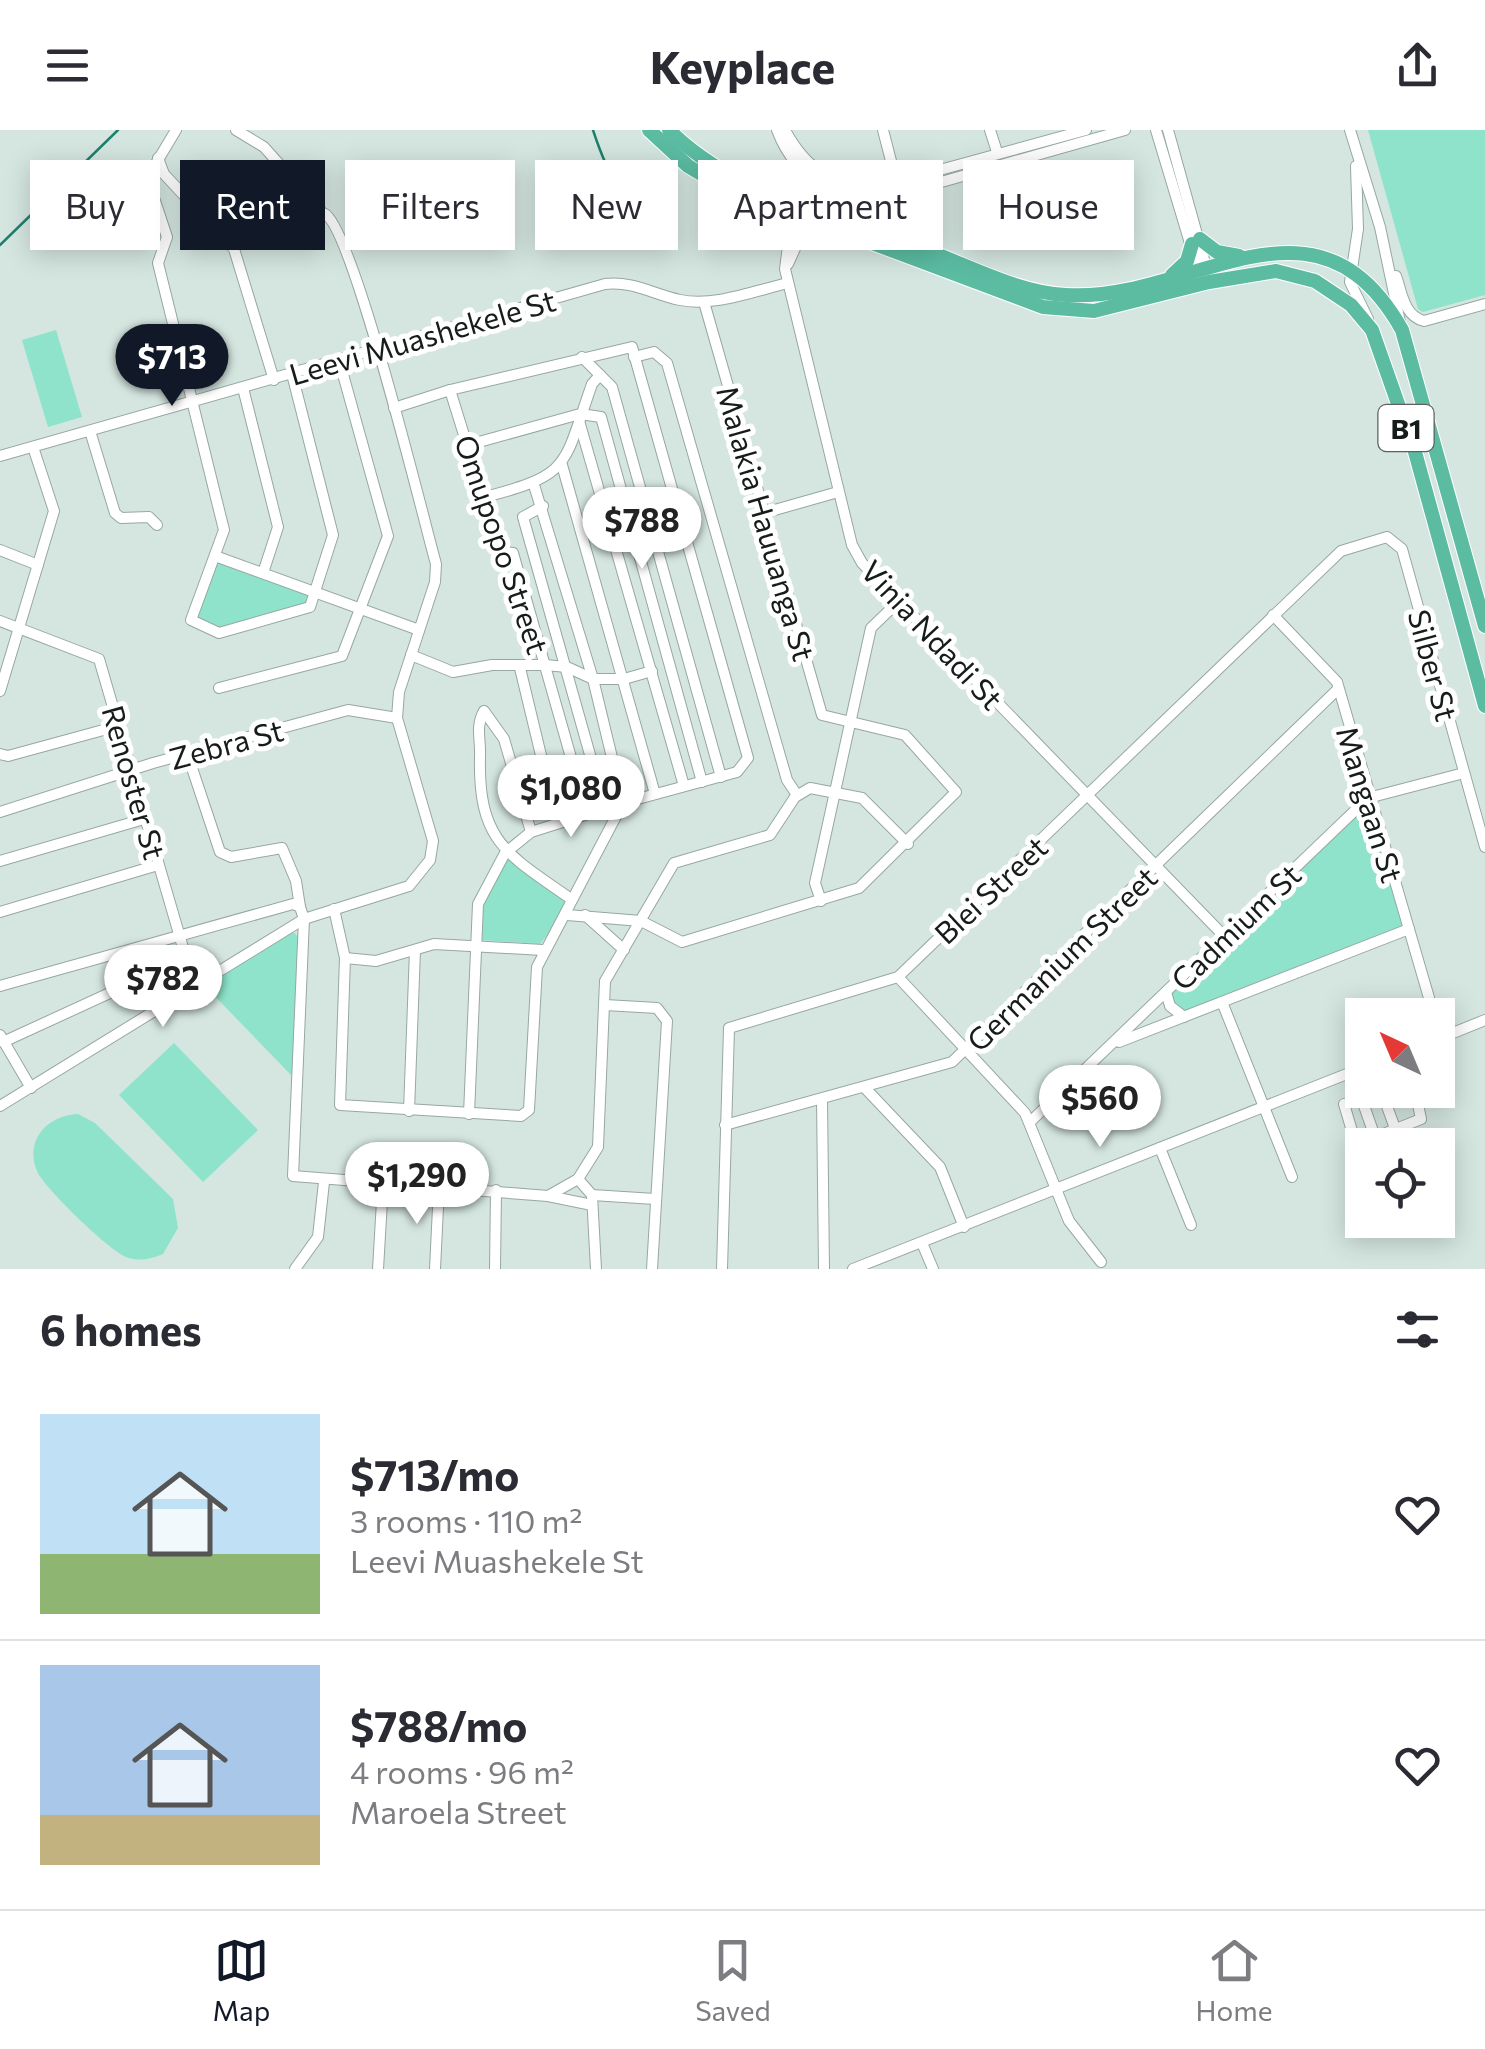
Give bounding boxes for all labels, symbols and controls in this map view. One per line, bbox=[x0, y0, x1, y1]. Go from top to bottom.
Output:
icon: menu bbox=[40, 38, 95, 93]
text: Keyplace bbox=[650, 38, 835, 93]
icon: share bbox=[1390, 38, 1445, 93]
chip: Buy bbox=[30, 160, 160, 250]
chip: Rent bbox=[180, 160, 325, 250]
chip: Filters bbox=[345, 160, 515, 250]
chip: New bbox=[535, 160, 678, 250]
chip: Apartment bbox=[698, 160, 943, 250]
chip: House bbox=[963, 160, 1134, 250]
street label: Leevi Muashekele St bbox=[285, 280, 559, 392]
pin: $713 bbox=[113, 324, 231, 409]
text: $713 bbox=[137, 336, 207, 376]
street label: Malakia Hauuanga St bbox=[710, 381, 824, 665]
road number: B1 bbox=[1378, 405, 1434, 451]
street label: Omupopo Street bbox=[448, 430, 558, 658]
pin: $788 bbox=[583, 487, 701, 572]
text: $788 bbox=[604, 499, 680, 539]
street label: Vinia Ndadi St bbox=[854, 552, 1012, 716]
street label: Silber St bbox=[1401, 605, 1467, 725]
street label: Renoster St bbox=[95, 701, 175, 863]
street label: Zebra St bbox=[165, 710, 287, 776]
street label: Mangaan St bbox=[1330, 721, 1412, 887]
pin: $1,080 bbox=[490, 755, 652, 840]
text: $1,080 bbox=[520, 767, 622, 807]
street label: Blei Street bbox=[926, 827, 1054, 951]
street label: Cadmium St bbox=[1163, 855, 1307, 997]
street label: Germanium Street bbox=[958, 858, 1164, 1058]
pin: $782 bbox=[104, 945, 222, 1030]
text: $782 bbox=[126, 957, 200, 997]
north arrow bbox=[1345, 998, 1455, 1108]
map controls bbox=[1345, 998, 1455, 1238]
pin: $560 bbox=[1041, 1065, 1159, 1150]
text: $560 bbox=[1061, 1077, 1139, 1117]
button: locate bbox=[1345, 1128, 1455, 1238]
pin: $1,290 bbox=[336, 1142, 498, 1227]
text: $1,290 bbox=[367, 1154, 467, 1194]
icon: filters bbox=[1390, 1302, 1445, 1357]
text: 6 homes bbox=[40, 1303, 202, 1355]
text: $713/mo bbox=[350, 1448, 519, 1500]
icon: home bbox=[120, 1454, 240, 1574]
icon: heart bbox=[1390, 1487, 1445, 1542]
text: 3 rooms · 110 m² bbox=[350, 1500, 582, 1540]
text: Leevi Muashekele St bbox=[350, 1540, 644, 1580]
text: $788/mo bbox=[350, 1699, 527, 1751]
icon: home bbox=[120, 1705, 240, 1825]
icon: heart bbox=[1390, 1738, 1445, 1793]
text: 4 rooms · 96 m² bbox=[350, 1751, 574, 1791]
text: Maroela Street bbox=[350, 1791, 567, 1831]
tab: Map bbox=[212, 1933, 270, 2027]
tab: Saved bbox=[695, 1933, 771, 2027]
tab: Home bbox=[1196, 1933, 1273, 2027]

